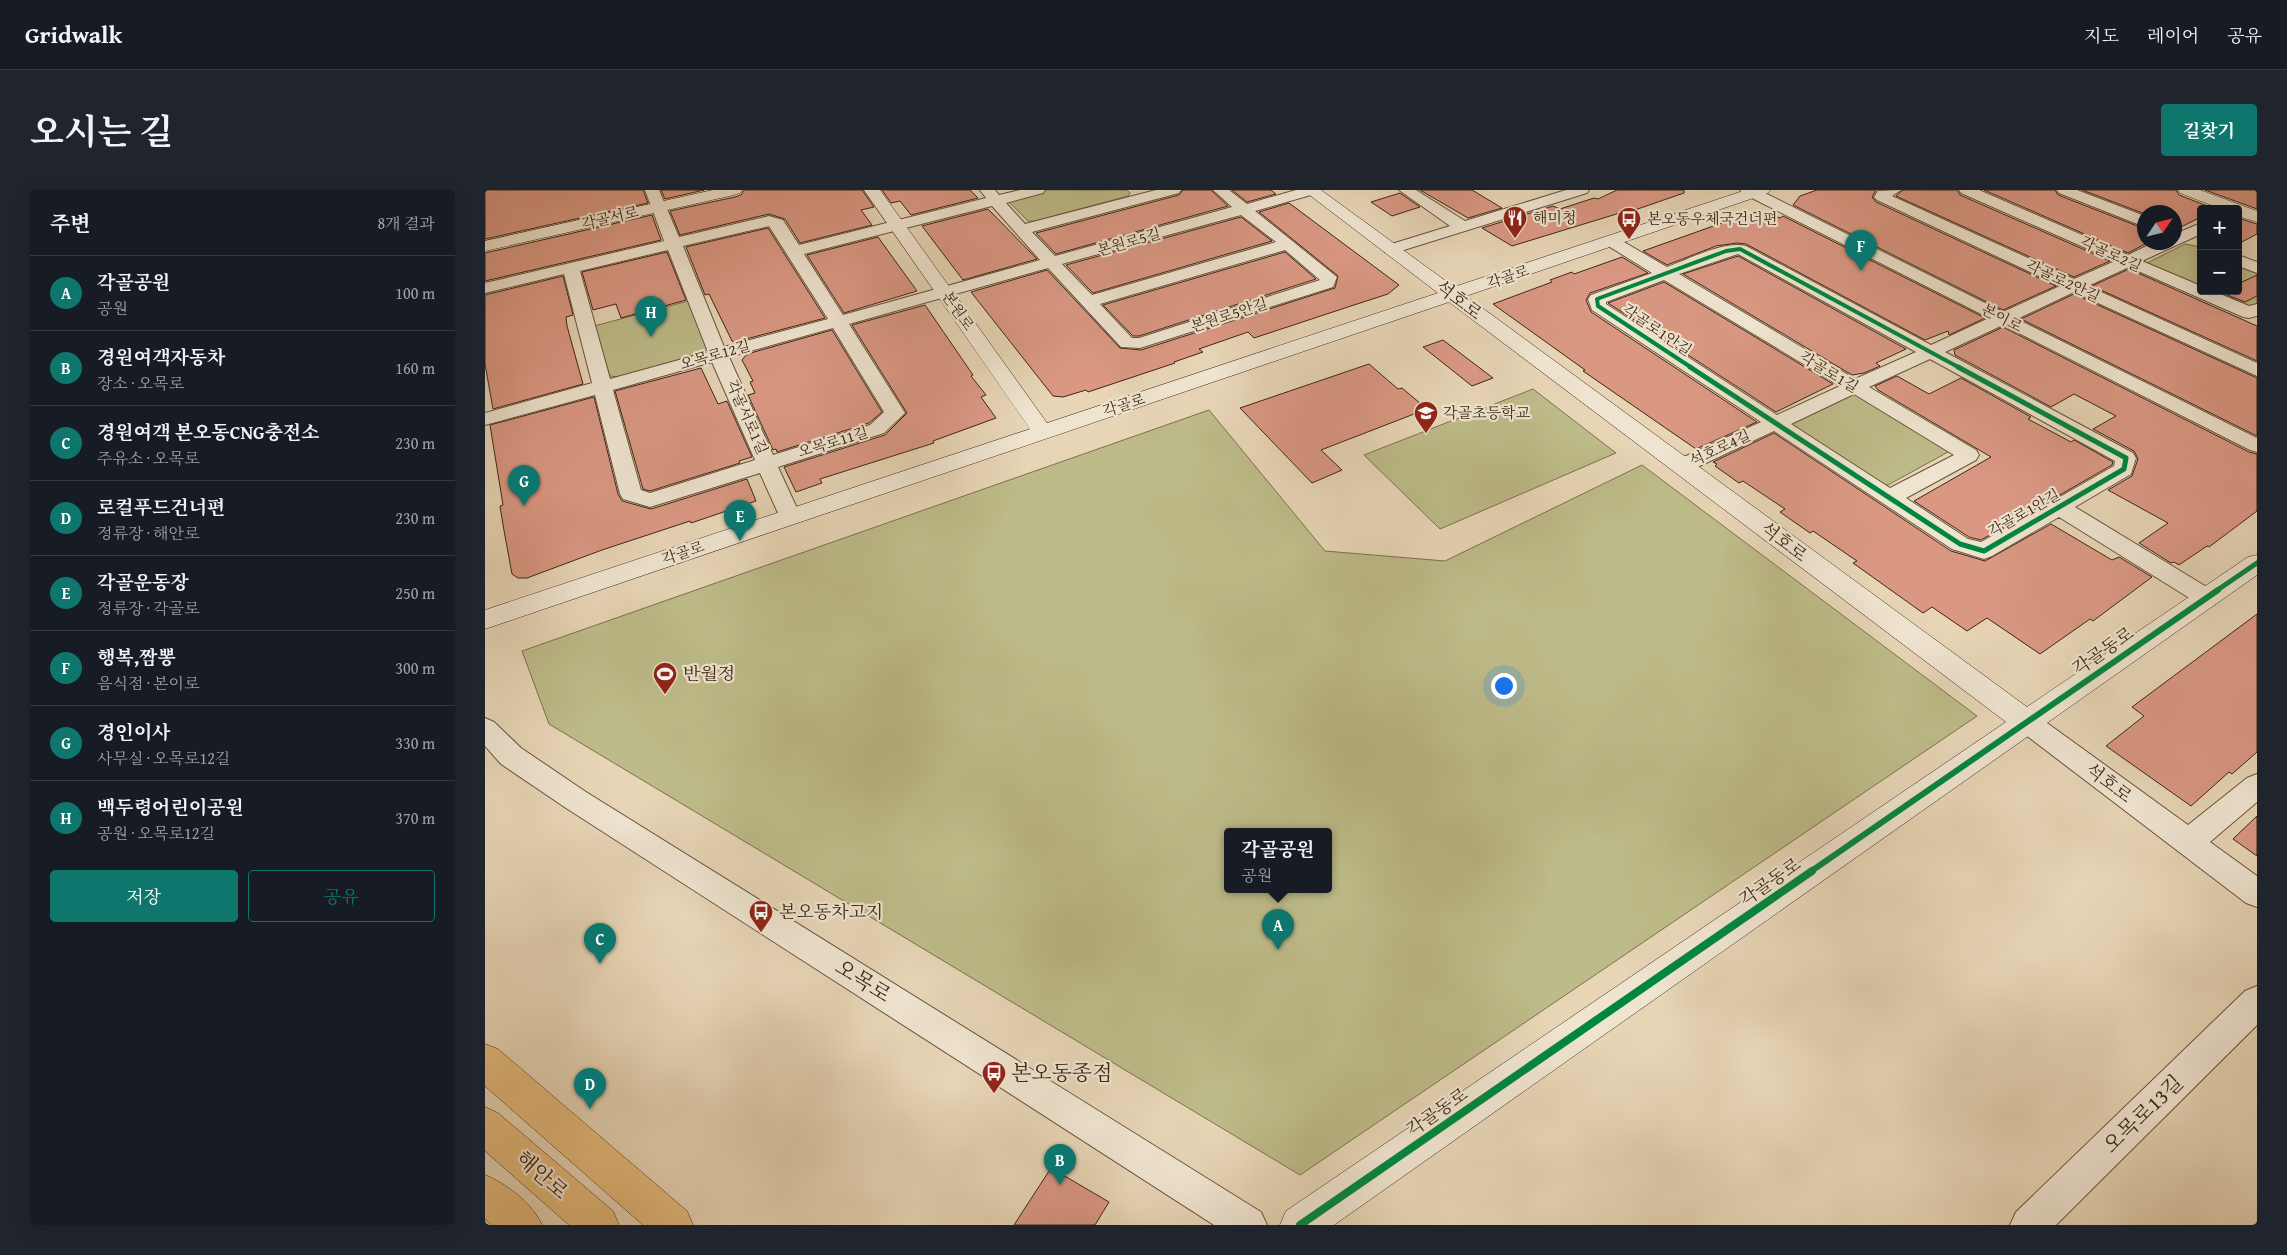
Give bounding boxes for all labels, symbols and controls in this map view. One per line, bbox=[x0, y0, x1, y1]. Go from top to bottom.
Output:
text: Gridwalk bbox=[25, 17, 122, 52]
text: 지도 bbox=[2084, 22, 2119, 49]
text: 레이어 bbox=[2147, 22, 2199, 49]
text: 공유 bbox=[2227, 22, 2262, 49]
button: 길찾기 bbox=[2161, 104, 2257, 156]
text: 오시는 길 bbox=[30, 106, 173, 157]
street label: 각골서로 bbox=[579, 201, 641, 234]
restaurant icon: 해미청 bbox=[1502, 205, 1528, 239]
north arrow bbox=[2137, 205, 2182, 250]
map controls bbox=[2197, 205, 2242, 295]
button: + bbox=[2197, 205, 2242, 250]
bus stop icon: 본오동우체국건너편 bbox=[1616, 206, 1642, 240]
place label: 해미청 bbox=[1533, 207, 1576, 228]
text: 주변 bbox=[50, 208, 91, 239]
place label: 본오동우체국건너편 bbox=[1647, 208, 1777, 229]
text: 8개 결과 bbox=[377, 211, 435, 235]
street label: 본원로5길 bbox=[1095, 222, 1163, 261]
pin: F bbox=[1845, 230, 1877, 271]
street label: 각골로2길 bbox=[2077, 231, 2145, 276]
button: − bbox=[2197, 250, 2242, 295]
street label: 각골로2안길 bbox=[2023, 254, 2104, 307]
street label: 각골로 bbox=[1484, 259, 1532, 294]
text: 각골공원 bbox=[97, 268, 170, 296]
street label: 석호로 bbox=[1430, 273, 1488, 326]
text: A bbox=[61, 281, 71, 305]
text: 100 m bbox=[395, 281, 435, 305]
street label: 본원로 bbox=[937, 287, 980, 335]
street label: 본원로5안길 bbox=[1188, 292, 1270, 337]
text: 공원 bbox=[97, 296, 128, 320]
pin: H bbox=[635, 296, 667, 337]
street label: 본이로 bbox=[1978, 298, 2027, 337]
street label: 각골로1안길 bbox=[1618, 299, 1696, 361]
street label: 오목로12길 bbox=[677, 334, 753, 375]
text: 경원여객자동차 bbox=[97, 343, 225, 371]
street label: 각골로1길 bbox=[1796, 346, 1863, 397]
text: B bbox=[61, 356, 71, 380]
text: 160 m bbox=[395, 356, 435, 380]
text: 장소 · 오목로 bbox=[97, 371, 184, 395]
street label: 각골서로1길 bbox=[722, 376, 773, 457]
street label: 각골로 bbox=[1100, 388, 1148, 421]
school or university icon: 각골초등학교 bbox=[1413, 400, 1439, 434]
place label: 각골초등학교 bbox=[1443, 402, 1530, 423]
text: 경원여객 본오동CNG충전소 bbox=[97, 418, 320, 446]
street label: 오목로11길 bbox=[795, 421, 871, 462]
street label: 석호로4길 bbox=[1686, 424, 1754, 471]
text: C bbox=[61, 431, 71, 455]
text: 230 m bbox=[395, 431, 435, 455]
text: 주유소 · 오목로 bbox=[97, 446, 199, 470]
pin: G bbox=[508, 465, 540, 506]
street label: 각골로1안길 bbox=[1984, 484, 2064, 542]
text: 로컬푸드건너편 bbox=[97, 493, 225, 521]
pin: E bbox=[724, 500, 756, 541]
text: D bbox=[61, 506, 71, 530]
text: 230 m bbox=[395, 506, 435, 530]
street label: 석호로 bbox=[1755, 515, 1813, 568]
text: 정류장 · 해안로 bbox=[97, 521, 199, 545]
street label: 각골로 bbox=[659, 535, 707, 570]
text: 각골운동장 bbox=[97, 568, 189, 596]
text: E bbox=[62, 581, 70, 605]
text: 250 m bbox=[395, 581, 435, 605]
text: 정류장 · 각골로 bbox=[97, 596, 199, 620]
street label: 각골동로 bbox=[2066, 620, 2139, 682]
text: 행복,짬뽕 bbox=[97, 643, 176, 671]
text: F bbox=[62, 656, 70, 680]
text: 300 m bbox=[395, 656, 435, 680]
place label: 반월정 bbox=[683, 660, 735, 687]
sports icon: 반월정 bbox=[652, 661, 678, 695]
text: 음식점 · 본이로 bbox=[97, 671, 199, 695]
your location bbox=[1491, 673, 1517, 699]
text: 경인이사 bbox=[97, 718, 170, 746]
text: G bbox=[61, 731, 71, 755]
text: 330 m bbox=[395, 731, 435, 755]
text: 사무실 · 오목로12길 bbox=[97, 746, 230, 770]
street label: 석호로 bbox=[2080, 756, 2138, 809]
text: 백두령어린이공원 bbox=[97, 793, 244, 821]
text: H bbox=[60, 806, 72, 830]
text: 370 m bbox=[395, 806, 435, 830]
text: 공원 · 오목로12길 bbox=[97, 821, 215, 845]
popup bbox=[1224, 828, 1332, 893]
text: 각골공원 bbox=[1241, 835, 1315, 863]
street label: 각골동로 bbox=[1733, 851, 1806, 913]
text: 공원 bbox=[1241, 863, 1272, 887]
button: 저장 bbox=[50, 870, 238, 922]
button: 공유 bbox=[248, 870, 435, 922]
place label: 본오동차고지 bbox=[779, 898, 883, 925]
bus stop icon: 본오동차고지 bbox=[748, 899, 774, 933]
pin: A bbox=[1262, 909, 1294, 950]
pin: C bbox=[584, 923, 616, 964]
street label: 오목로 bbox=[829, 951, 897, 1010]
place label: 본오동종점 bbox=[1011, 1057, 1112, 1088]
bus stop icon: 본오동종점 bbox=[981, 1060, 1007, 1094]
street label: 오목로13길 bbox=[2095, 1067, 2190, 1160]
pin: D bbox=[574, 1068, 606, 1109]
street label: 각골동로 bbox=[1400, 1081, 1473, 1143]
street label: 해안로 bbox=[509, 1143, 575, 1206]
pin: B bbox=[1044, 1144, 1076, 1185]

